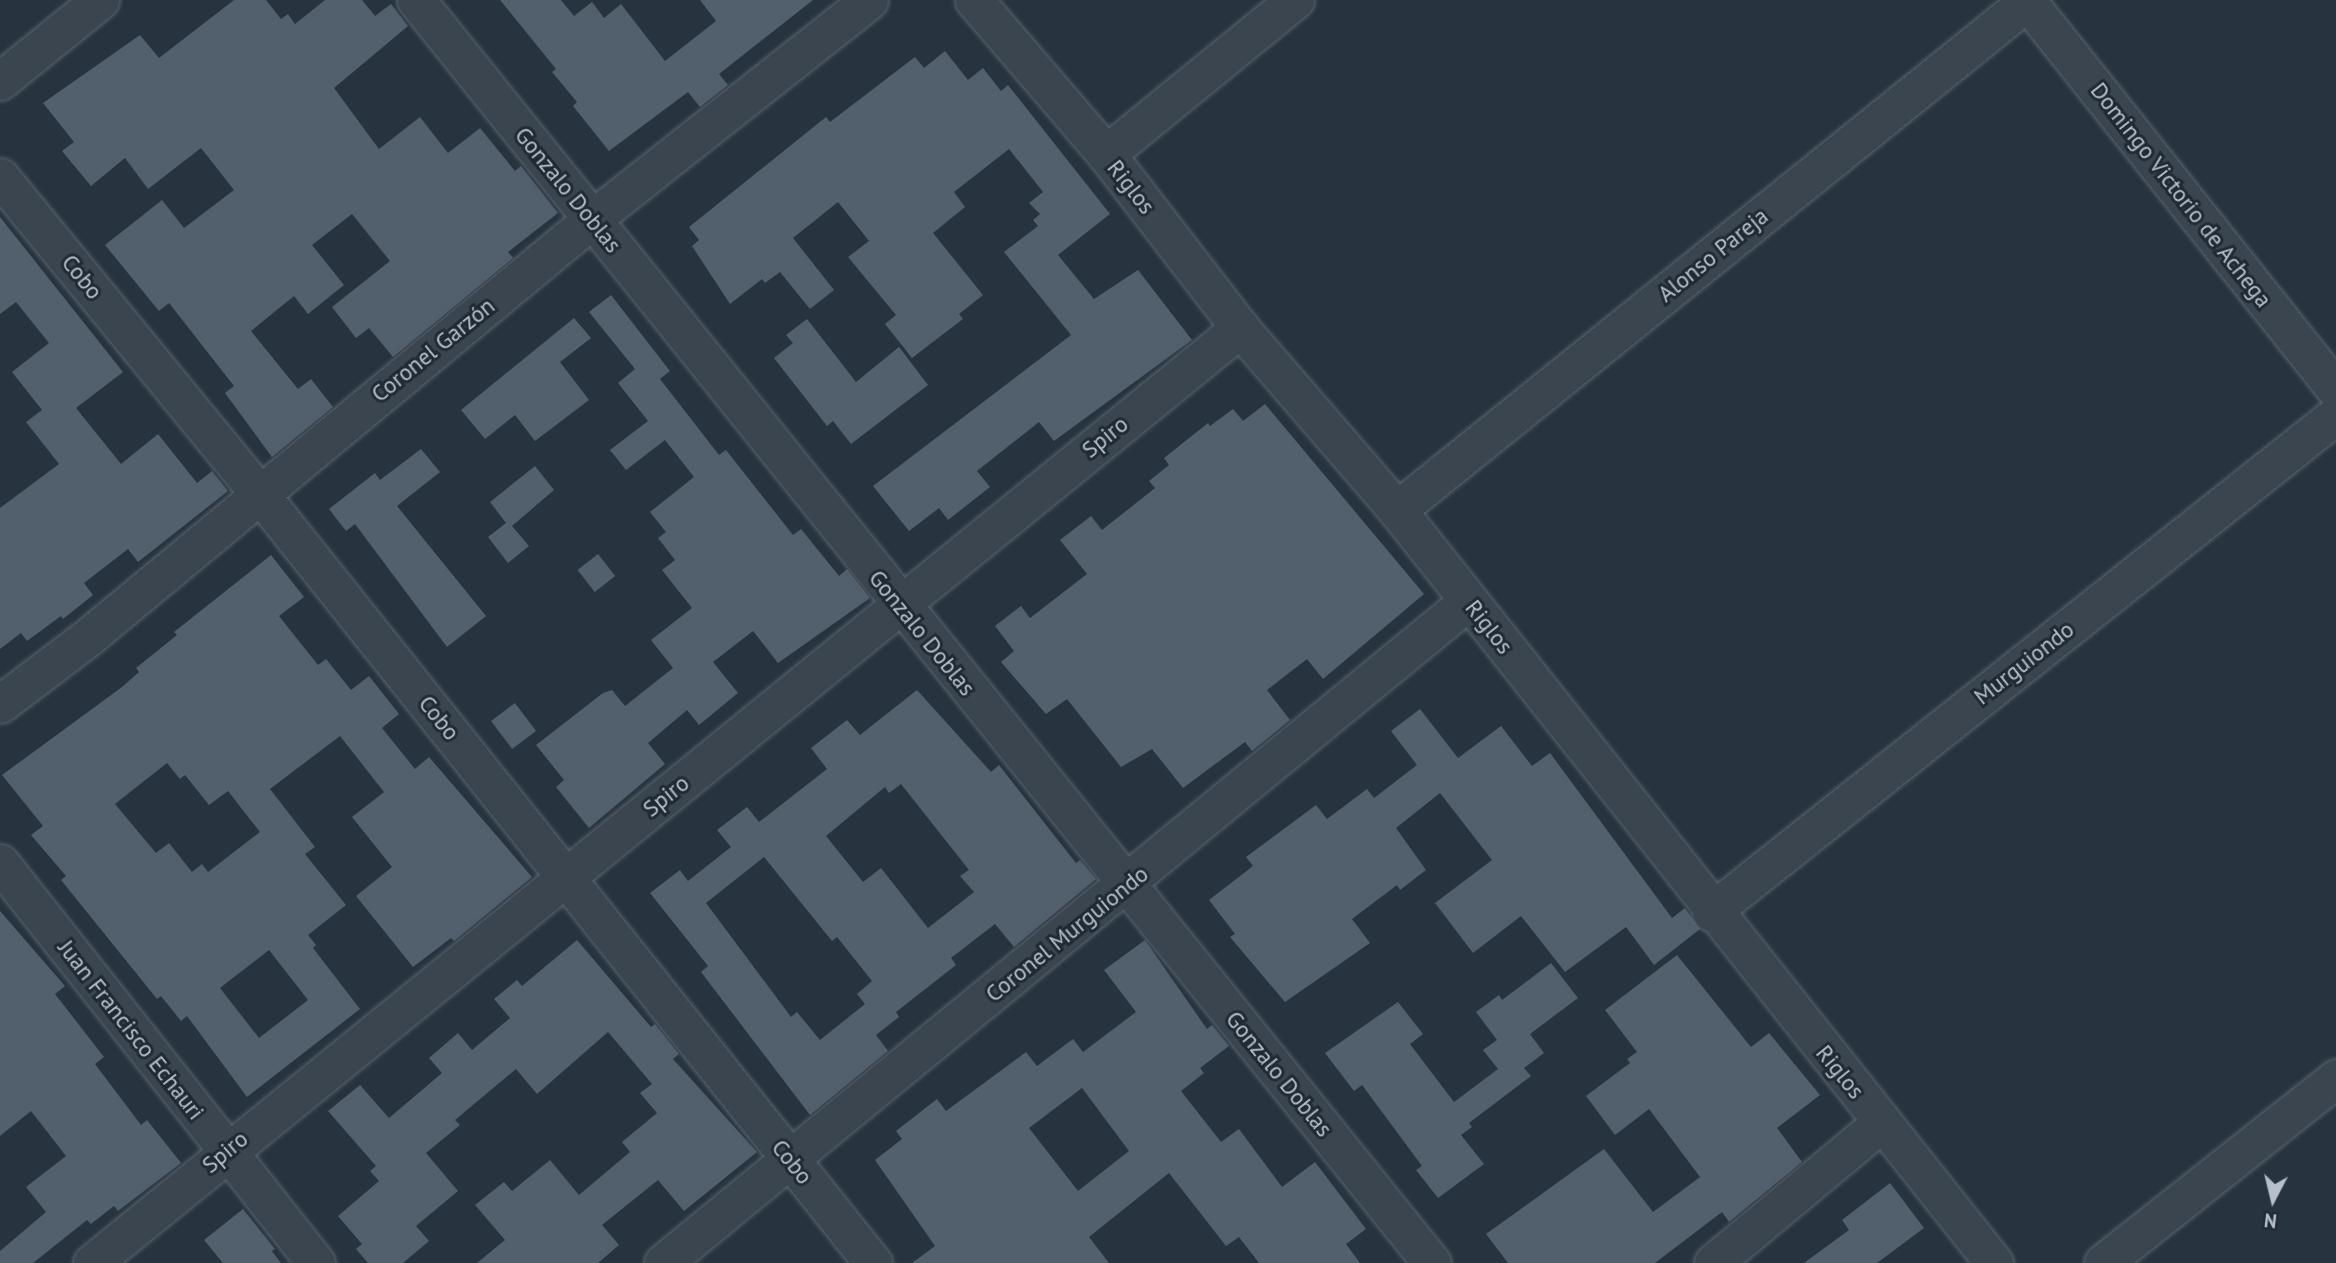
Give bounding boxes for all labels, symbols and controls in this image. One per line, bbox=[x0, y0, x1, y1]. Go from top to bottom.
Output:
street label: Domingo Victorio de Achega bbox=[2084, 77, 2278, 313]
street label: Gonzalo Doblas bbox=[509, 122, 627, 258]
street label: Riglos bbox=[1101, 154, 1161, 220]
street label: Alonso Pareja bbox=[1652, 202, 1774, 308]
street label: Cobo bbox=[56, 249, 108, 305]
street label: Coronel Garzón bbox=[366, 292, 500, 408]
street label: Spiro bbox=[1077, 410, 1133, 464]
street label: Gonzalo Doblas bbox=[863, 565, 981, 701]
street label: Riglos bbox=[1459, 594, 1519, 660]
street label: Murguiondo bbox=[1969, 616, 2079, 710]
street label: Cobo bbox=[413, 690, 465, 746]
street label: Spiro bbox=[638, 769, 694, 823]
street label: Coronel Murguiondo bbox=[980, 860, 1154, 1008]
street label: Juan Francisco Echauri bbox=[52, 935, 210, 1125]
street label: Gonzalo Doblas bbox=[1220, 1006, 1338, 1142]
street label: Riglos bbox=[1810, 1040, 1870, 1104]
street label: Spiro bbox=[197, 1125, 253, 1179]
street label: Cobo bbox=[766, 1134, 818, 1190]
north arrow bbox=[2238, 1165, 2308, 1235]
text: N bbox=[2263, 1208, 2278, 1234]

